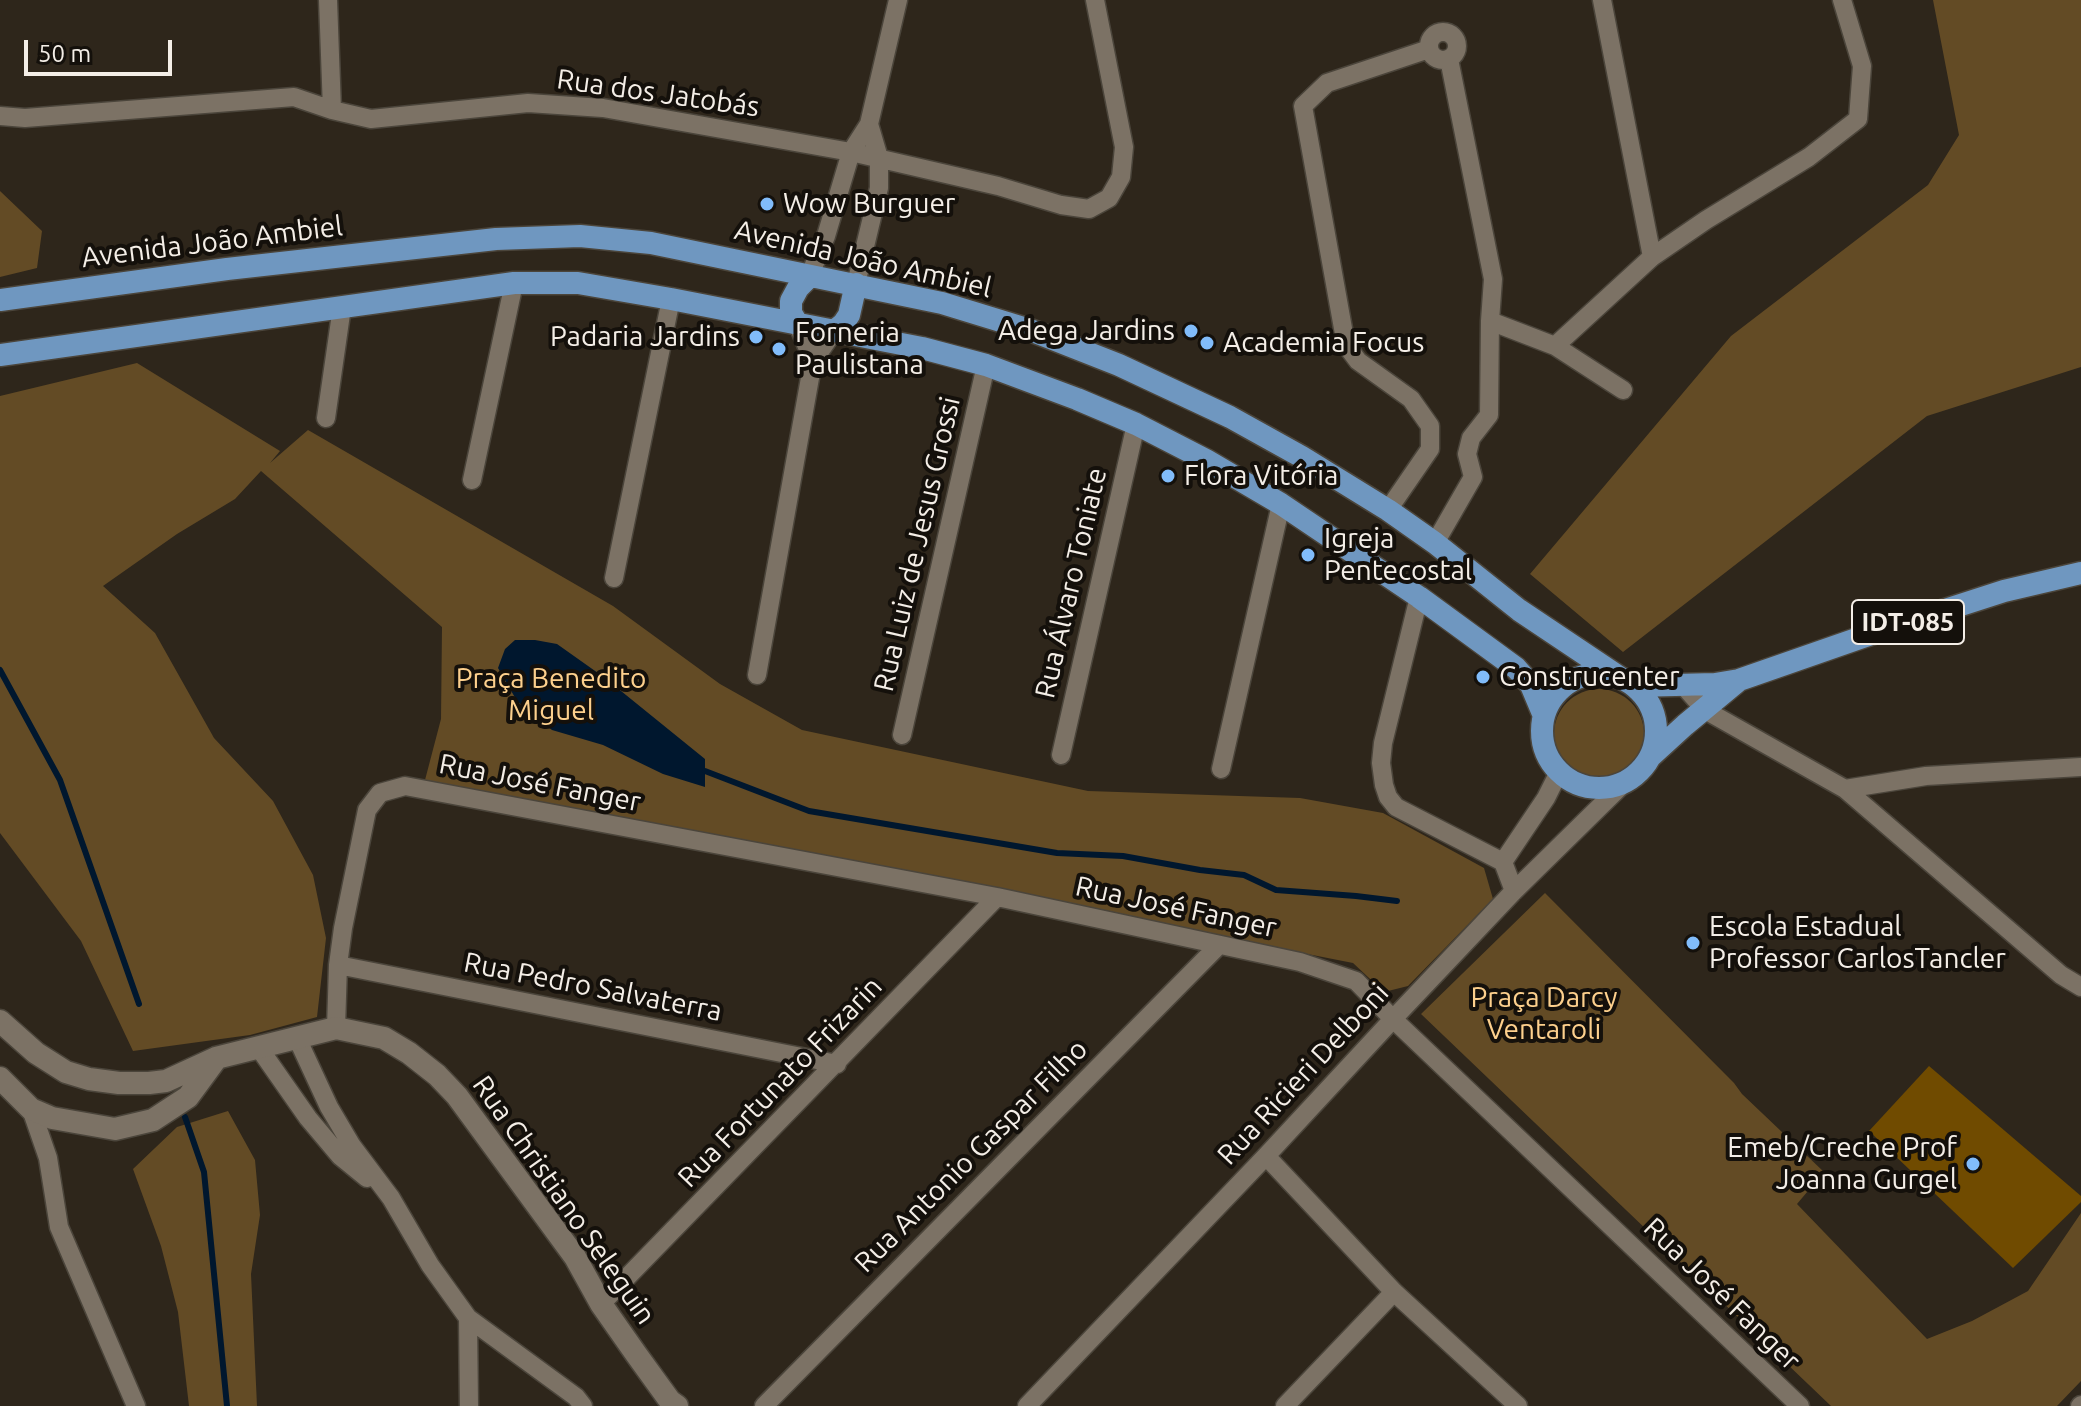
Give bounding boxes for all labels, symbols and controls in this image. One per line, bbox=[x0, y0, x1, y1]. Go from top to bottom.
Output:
scale bar bbox=[28, 24, 176, 74]
text: 50 m bbox=[38, 40, 91, 67]
street label: Rua dos Jatobás bbox=[555, 62, 761, 124]
place label: Wow Burguer bbox=[783, 187, 955, 221]
marker: Wow Burguer bbox=[758, 195, 776, 213]
street label: Avenida João Ambiel bbox=[80, 209, 344, 275]
street label: Avenida João Ambiel bbox=[731, 213, 995, 305]
place label: Adega Jardins bbox=[998, 314, 1175, 348]
place label: Forneria Paulistana bbox=[795, 316, 924, 382]
place label: Padaria Jardins bbox=[550, 320, 740, 354]
marker: Adega Jardins bbox=[1182, 322, 1200, 340]
place label: Academia Focus bbox=[1223, 326, 1424, 360]
marker: Padaria Jardins bbox=[747, 328, 765, 346]
marker: Academia Focus bbox=[1198, 334, 1216, 352]
marker: Forneria Paulistana bbox=[770, 340, 788, 358]
street label: Rua Luiz de Jesus Grossi bbox=[867, 393, 967, 695]
place label: Flora Vitória bbox=[1184, 459, 1338, 493]
street label: Rua Álvaro Toniate bbox=[1028, 465, 1114, 701]
marker: Flora Vitória bbox=[1159, 467, 1177, 485]
place label: Igreja Pentecostal bbox=[1324, 522, 1472, 588]
marker: Igreja Pentecostal bbox=[1299, 546, 1317, 564]
road number: IDT-085 bbox=[1852, 600, 1964, 644]
place label: Construcenter bbox=[1499, 660, 1680, 694]
park label: Praça Benedito Miguel bbox=[456, 662, 646, 728]
marker: Construcenter bbox=[1474, 668, 1492, 686]
street label: Rua José Fanger bbox=[436, 747, 644, 819]
street label: Rua José Fanger bbox=[1072, 869, 1280, 945]
place label: Escola Estadual Professor CarlosTancler bbox=[1709, 910, 2006, 976]
marker: Escola Estadual Professor CarlosTancler bbox=[1684, 934, 1702, 952]
street label: Rua Pedro Salvaterra bbox=[461, 946, 725, 1028]
street label: Rua Fortunato Frizarin bbox=[671, 970, 889, 1194]
street label: Rua Ricieri Delboni bbox=[1210, 976, 1396, 1172]
park label: Praça Darcy Ventaroli bbox=[1470, 981, 1618, 1047]
street label: Rua Antonio Gaspar Filho bbox=[848, 1033, 1094, 1279]
street label: Rua Christiano Seleguin bbox=[465, 1069, 663, 1331]
place label: Emeb/Creche Prof Joanna Gurgel bbox=[1727, 1131, 1957, 1197]
marker: Emeb/Creche Prof Joanna Gurgel bbox=[1964, 1155, 1982, 1173]
street label: Rua José Fanger bbox=[1637, 1211, 1807, 1377]

